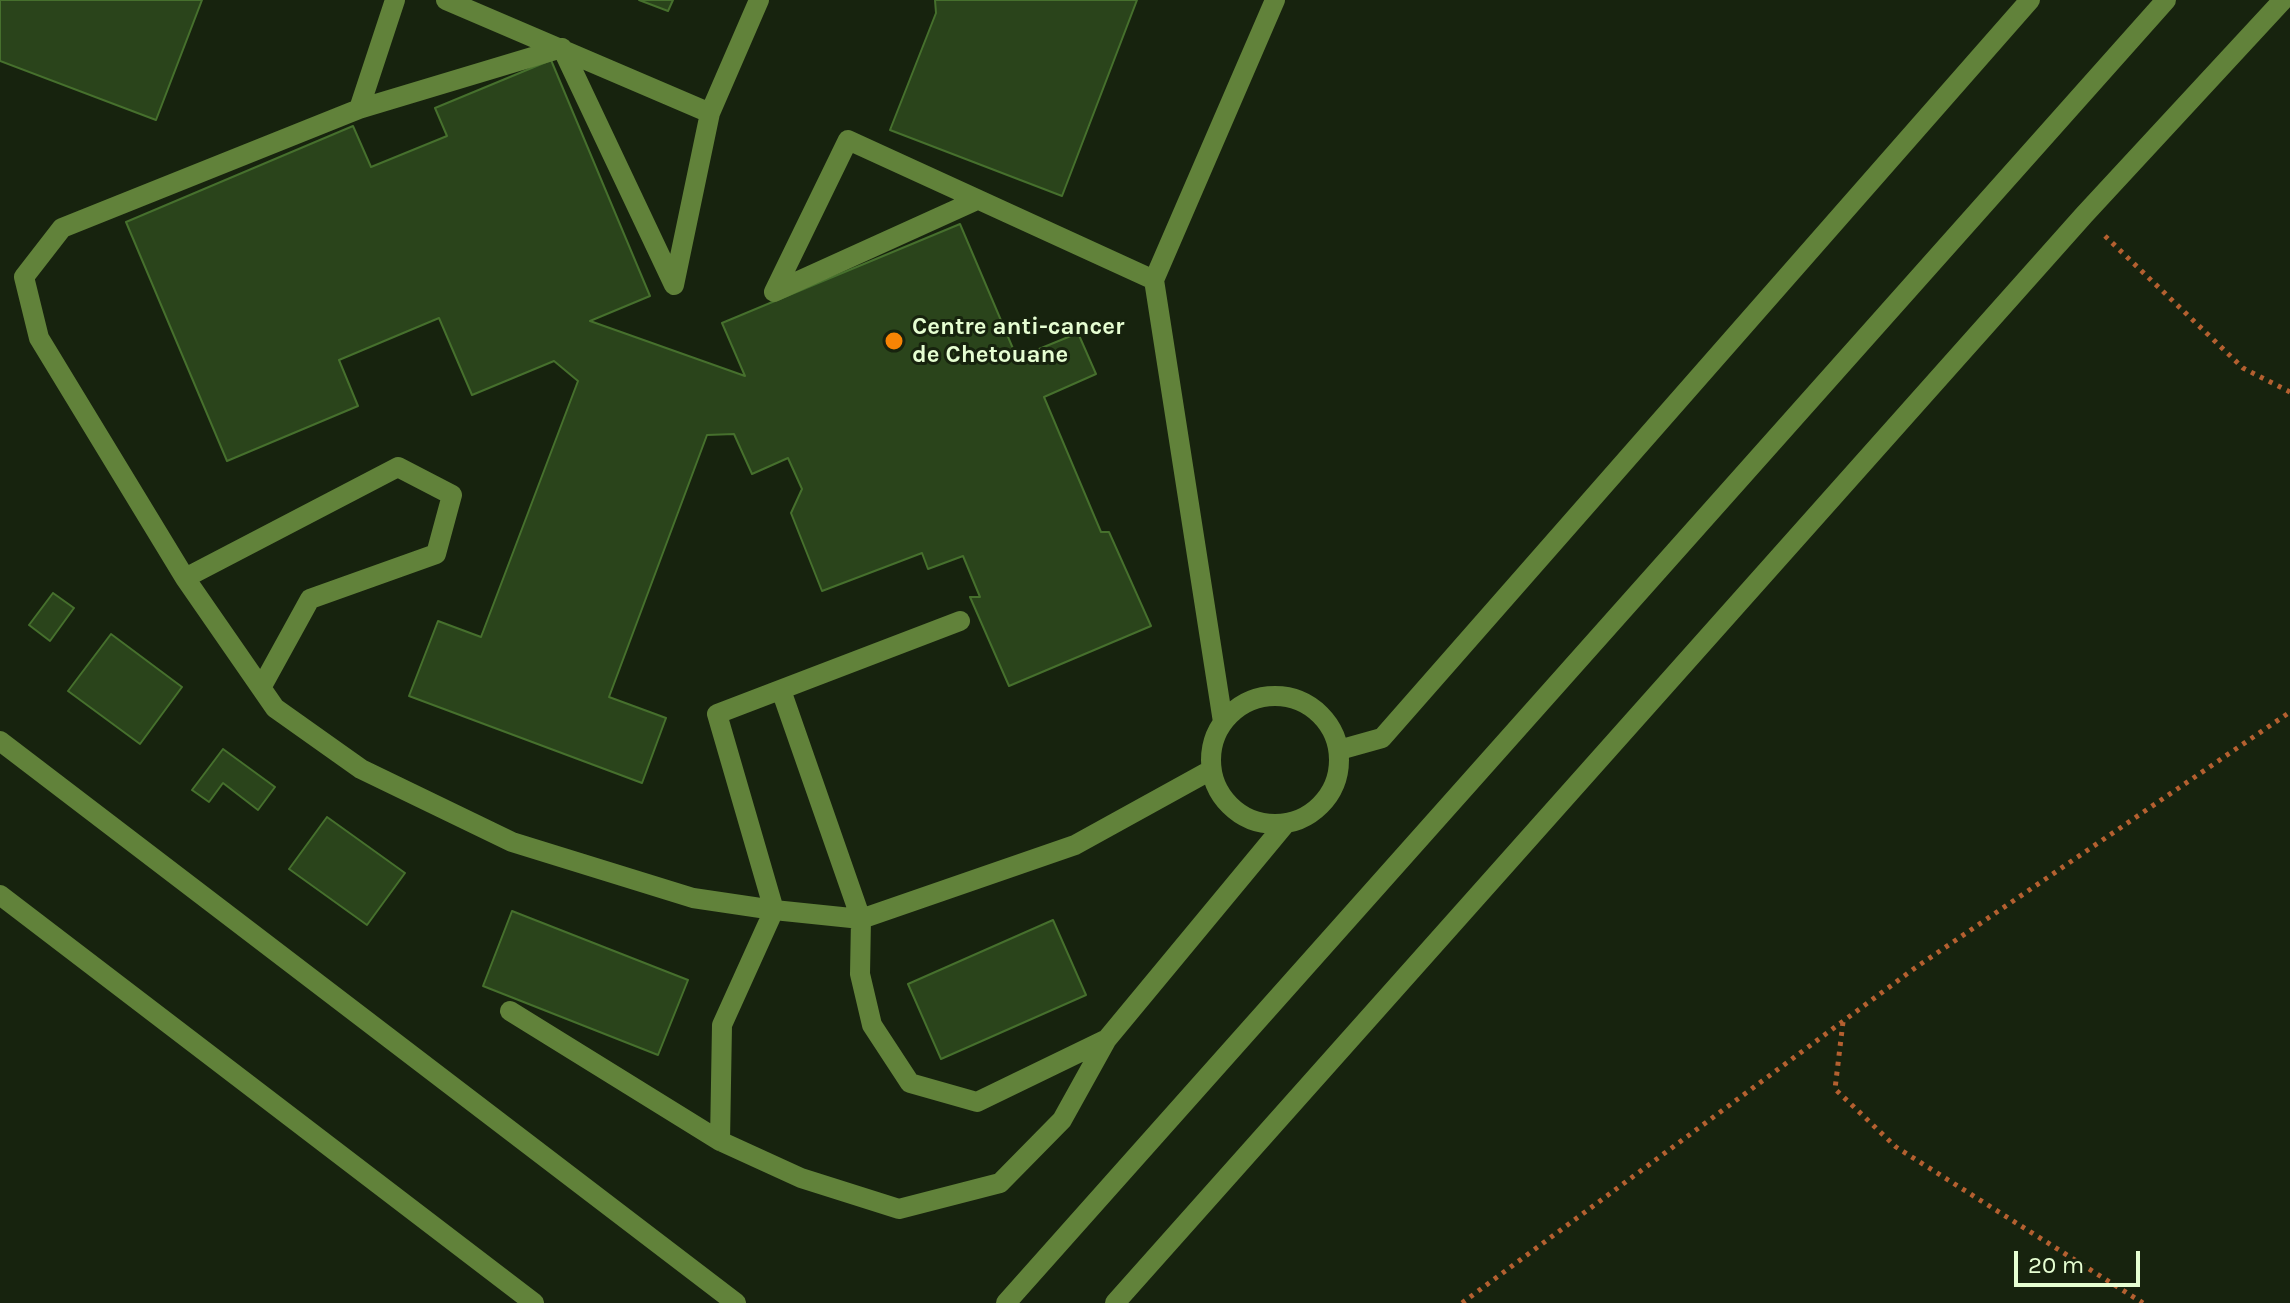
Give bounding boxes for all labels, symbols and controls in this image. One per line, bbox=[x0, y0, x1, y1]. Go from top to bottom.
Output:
place label: Centre anti-cancer de Chetouane bbox=[912, 313, 1124, 369]
marker: Centre anti-cancer de Chetouane bbox=[883, 330, 905, 352]
scale bar bbox=[2018, 1235, 2144, 1285]
text: 20 m bbox=[2028, 1251, 2084, 1279]

